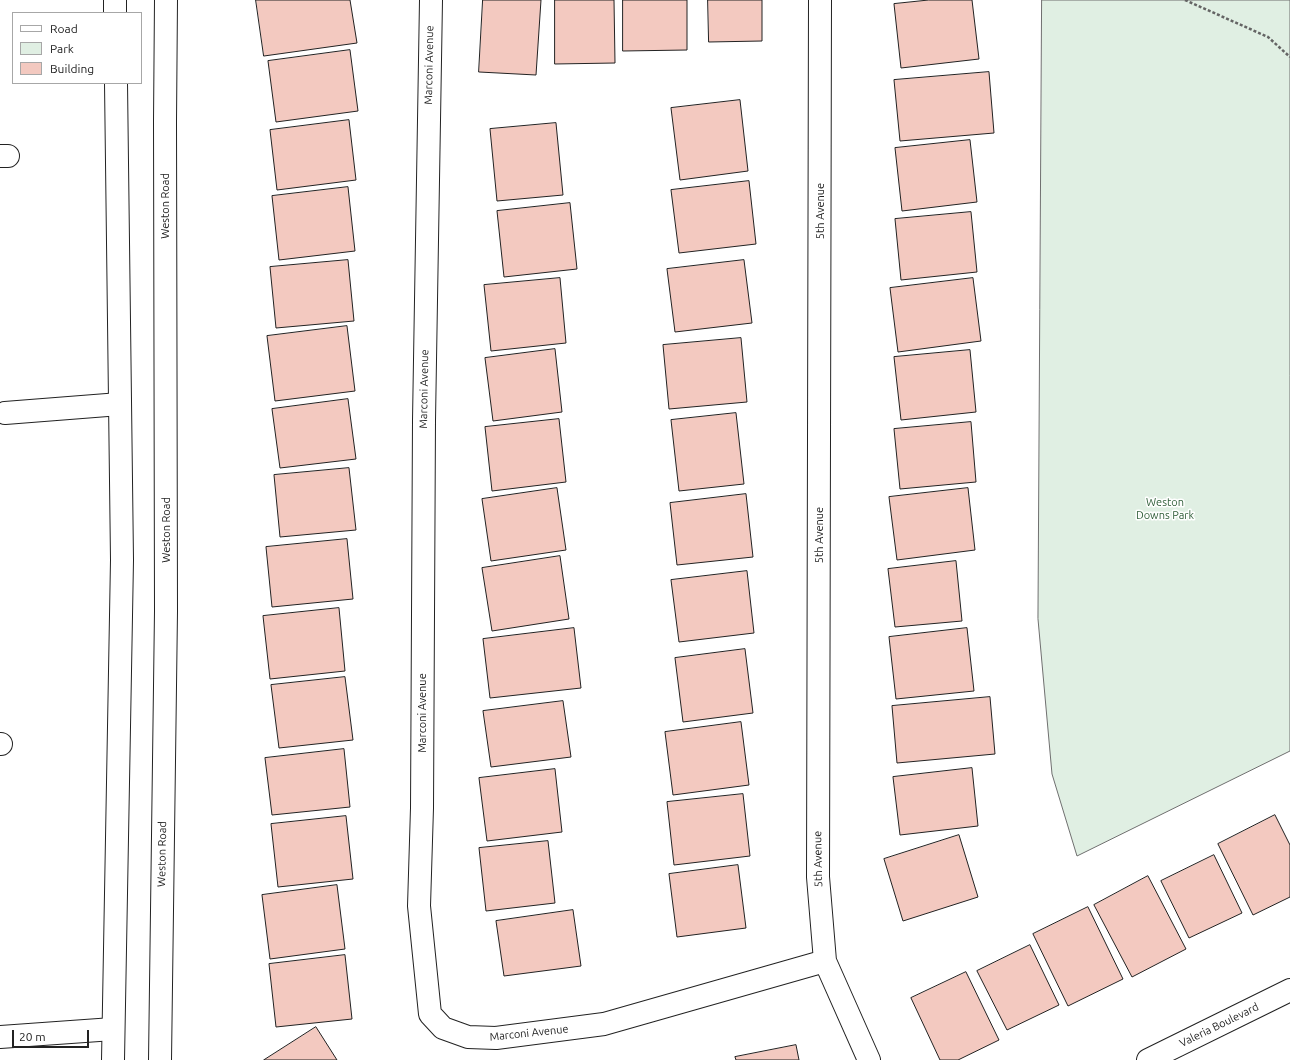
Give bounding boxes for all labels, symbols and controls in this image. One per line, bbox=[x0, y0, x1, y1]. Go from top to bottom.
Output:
legend bbox=[12, 12, 142, 84]
text: Road bbox=[50, 22, 78, 35]
street label: Marconi Avenue bbox=[422, 25, 436, 105]
text: Park bbox=[50, 42, 74, 55]
text: Building bbox=[50, 62, 94, 75]
street label: Weston Road bbox=[158, 173, 172, 239]
street label: 5th Avenue bbox=[813, 183, 827, 239]
street label: Marconi Avenue bbox=[417, 349, 431, 429]
park label: Weston Downs Park bbox=[1136, 495, 1194, 521]
street label: Weston Road bbox=[159, 497, 173, 563]
street label: 5th Avenue bbox=[812, 507, 826, 563]
street label: Marconi Avenue bbox=[415, 673, 429, 753]
street label: Weston Road bbox=[155, 821, 169, 887]
street label: 5th Avenue bbox=[811, 831, 825, 887]
street label: Valeria Boulevard bbox=[1177, 1000, 1261, 1050]
scale bar bbox=[14, 1022, 91, 1048]
street label: Marconi Avenue bbox=[489, 1022, 569, 1044]
text: 20 m bbox=[19, 1030, 46, 1043]

